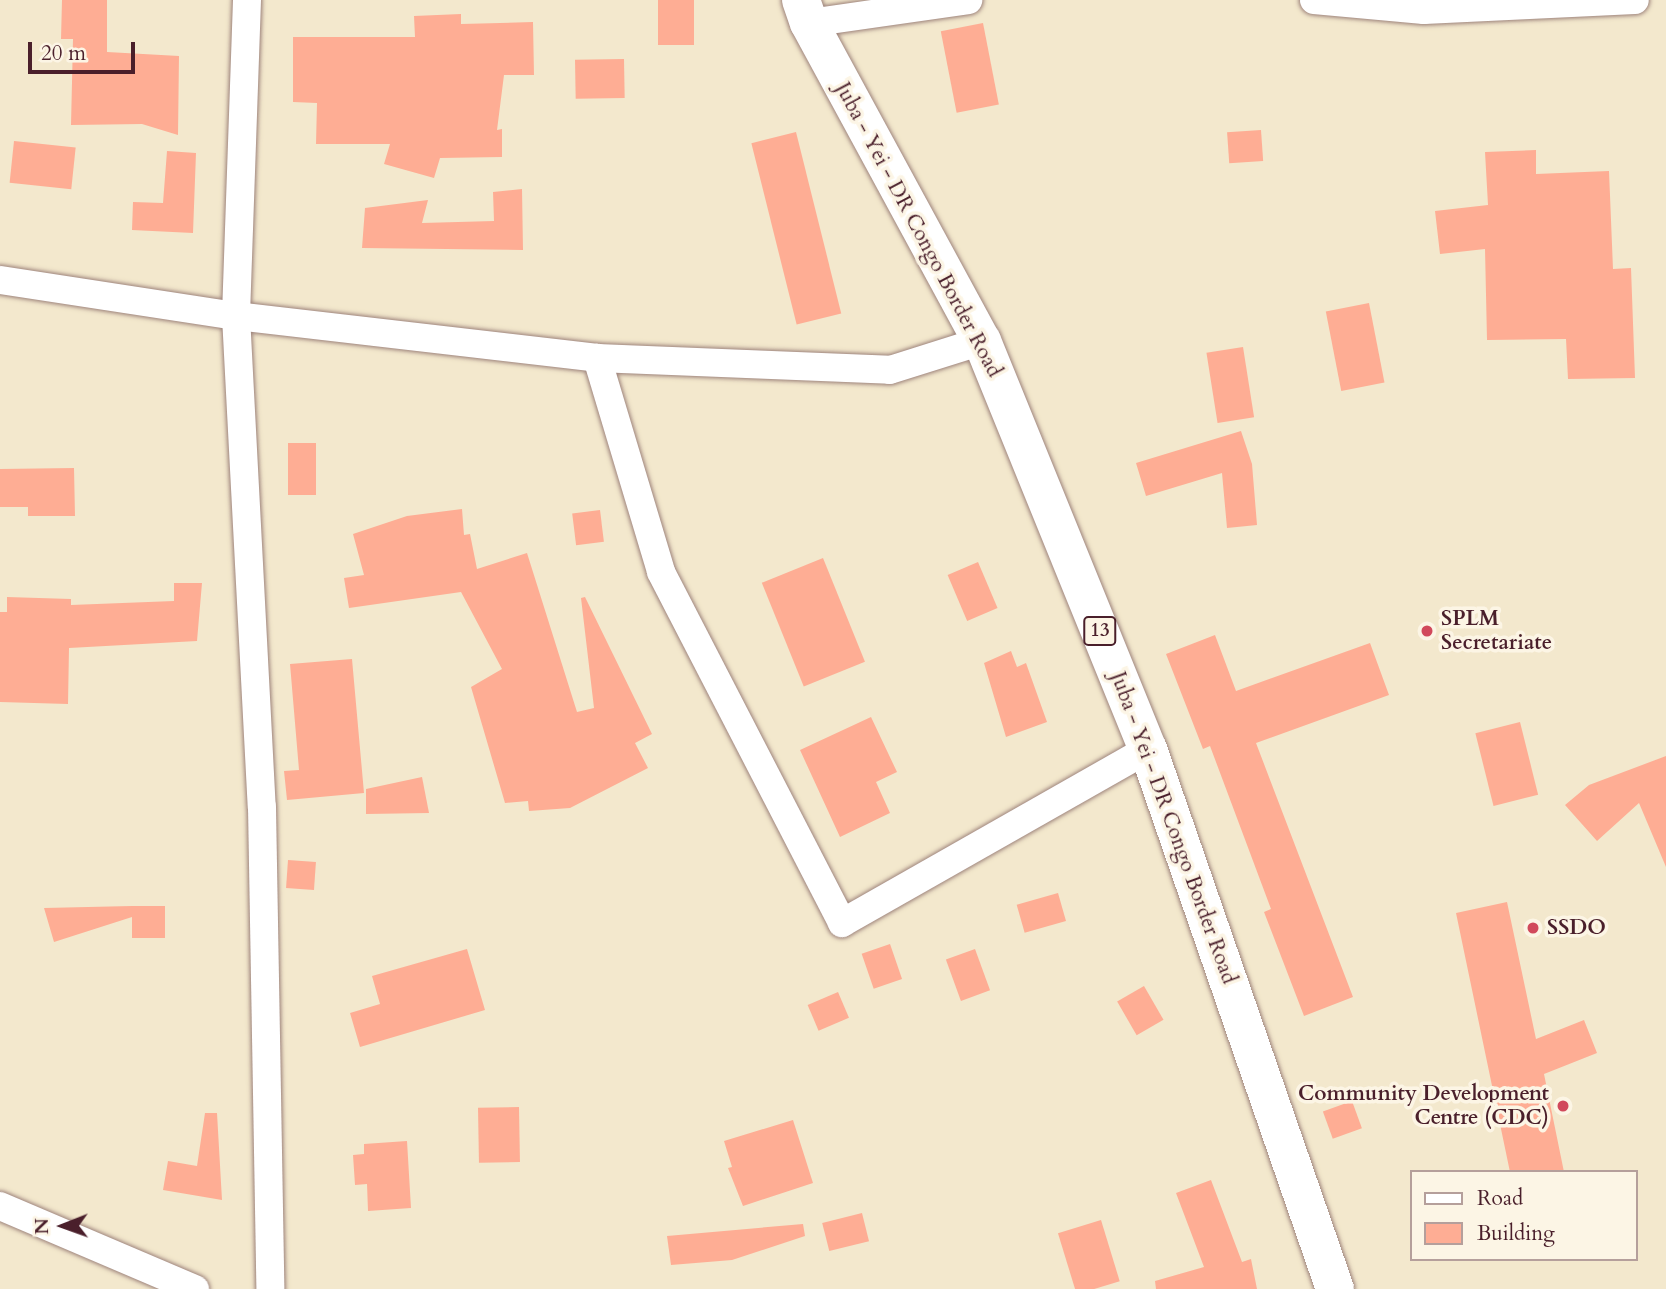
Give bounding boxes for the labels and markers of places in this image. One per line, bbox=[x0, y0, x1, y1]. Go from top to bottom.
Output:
place label: SPLM Secretariate bbox=[1441, 606, 1552, 656]
marker: SPLM Secretariate bbox=[1419, 623, 1435, 639]
place label: SSDO bbox=[1547, 915, 1606, 941]
marker: SSDO bbox=[1525, 920, 1541, 936]
place label: Community Development Centre (CDC) bbox=[1298, 1081, 1549, 1131]
marker: Community Development Centre (CDC) bbox=[1555, 1098, 1571, 1114]

